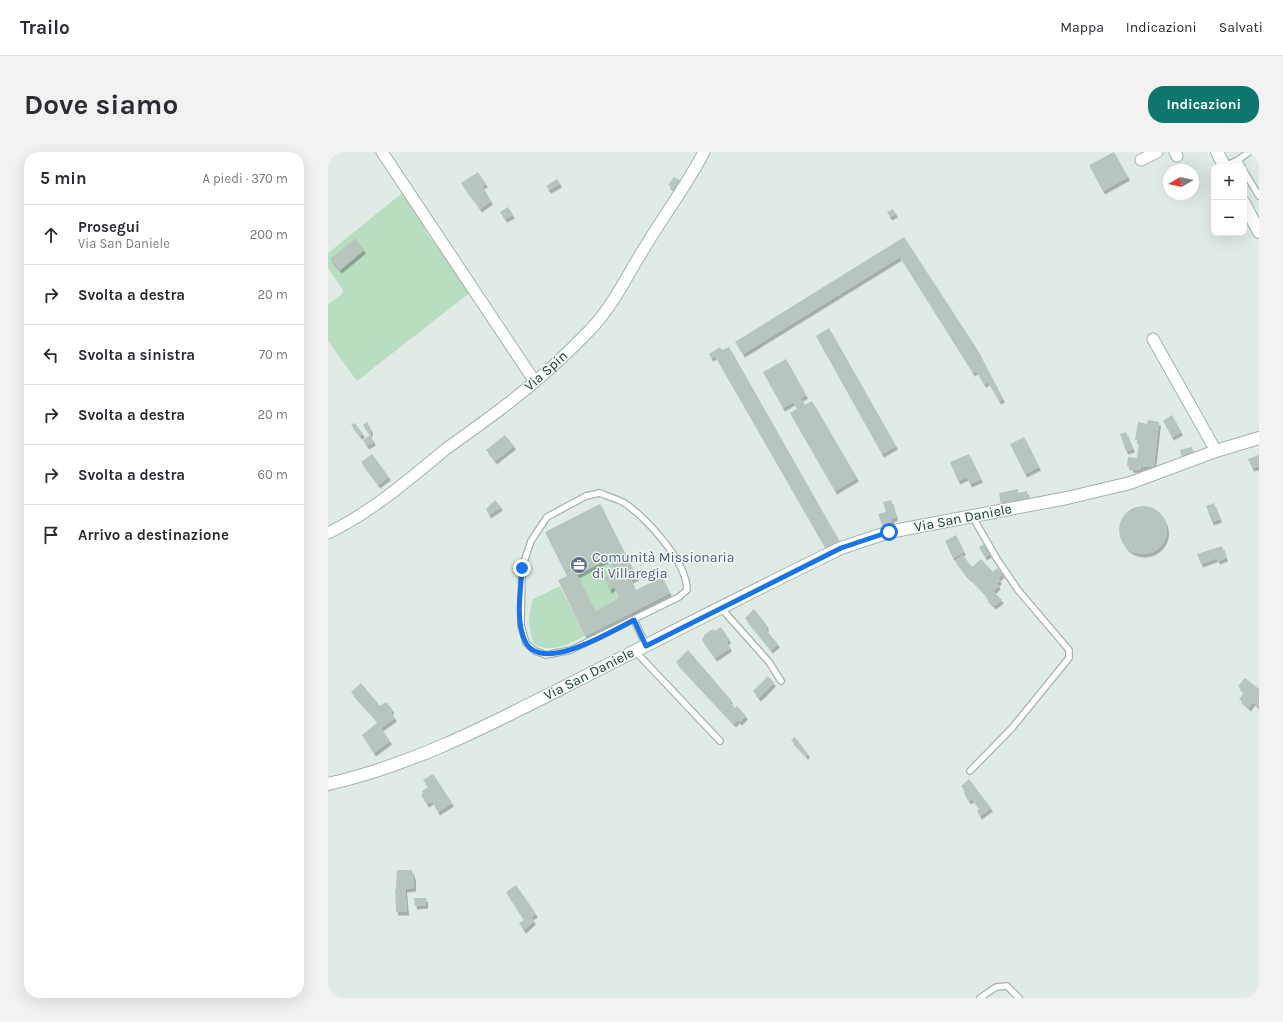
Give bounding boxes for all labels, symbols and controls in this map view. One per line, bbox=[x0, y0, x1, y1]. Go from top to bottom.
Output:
text: Trailo bbox=[20, 17, 70, 39]
text: Mappa bbox=[1060, 19, 1104, 36]
text: Indicazioni bbox=[1126, 19, 1197, 36]
text: Salvati bbox=[1219, 19, 1263, 36]
button: Indicazioni bbox=[1148, 86, 1259, 123]
text: Dove siamo bbox=[24, 88, 178, 121]
north arrow bbox=[1163, 164, 1199, 200]
map controls bbox=[1211, 164, 1247, 236]
button: + bbox=[1211, 164, 1247, 200]
text: 5 min bbox=[40, 168, 87, 188]
text: A piedi · 370 m bbox=[202, 171, 288, 186]
button: − bbox=[1211, 200, 1247, 236]
text: Prosegui bbox=[78, 218, 140, 236]
icon: ahead bbox=[40, 224, 62, 246]
text: 200 m bbox=[250, 227, 288, 242]
text: Via San Daniele bbox=[78, 236, 170, 251]
icon: right bbox=[40, 284, 62, 306]
text: Svolta a destra bbox=[78, 286, 185, 304]
text: 20 m bbox=[258, 287, 288, 302]
icon: left bbox=[40, 344, 62, 366]
text: Svolta a sinistra bbox=[78, 346, 195, 364]
text: 70 m bbox=[259, 347, 288, 362]
street label: Via Spin bbox=[521, 347, 571, 395]
icon: right bbox=[40, 404, 62, 426]
text: Svolta a destra bbox=[78, 406, 185, 424]
text: 20 m bbox=[258, 407, 288, 422]
icon: right bbox=[40, 464, 62, 486]
text: Svolta a destra bbox=[78, 466, 185, 484]
text: 60 m bbox=[258, 467, 288, 482]
street label: Via San Daniele bbox=[913, 500, 1013, 536]
route start bbox=[880, 523, 898, 541]
icon: arrive bbox=[40, 524, 62, 546]
text: Arrivo a destinazione bbox=[78, 526, 229, 544]
place label: Comunità Missionaria di Villaregia bbox=[592, 549, 734, 582]
office icon: Comunità Missionaria di Villaregia bbox=[569, 555, 589, 575]
route end bbox=[513, 559, 531, 577]
street label: Via San Daniele bbox=[541, 644, 637, 704]

